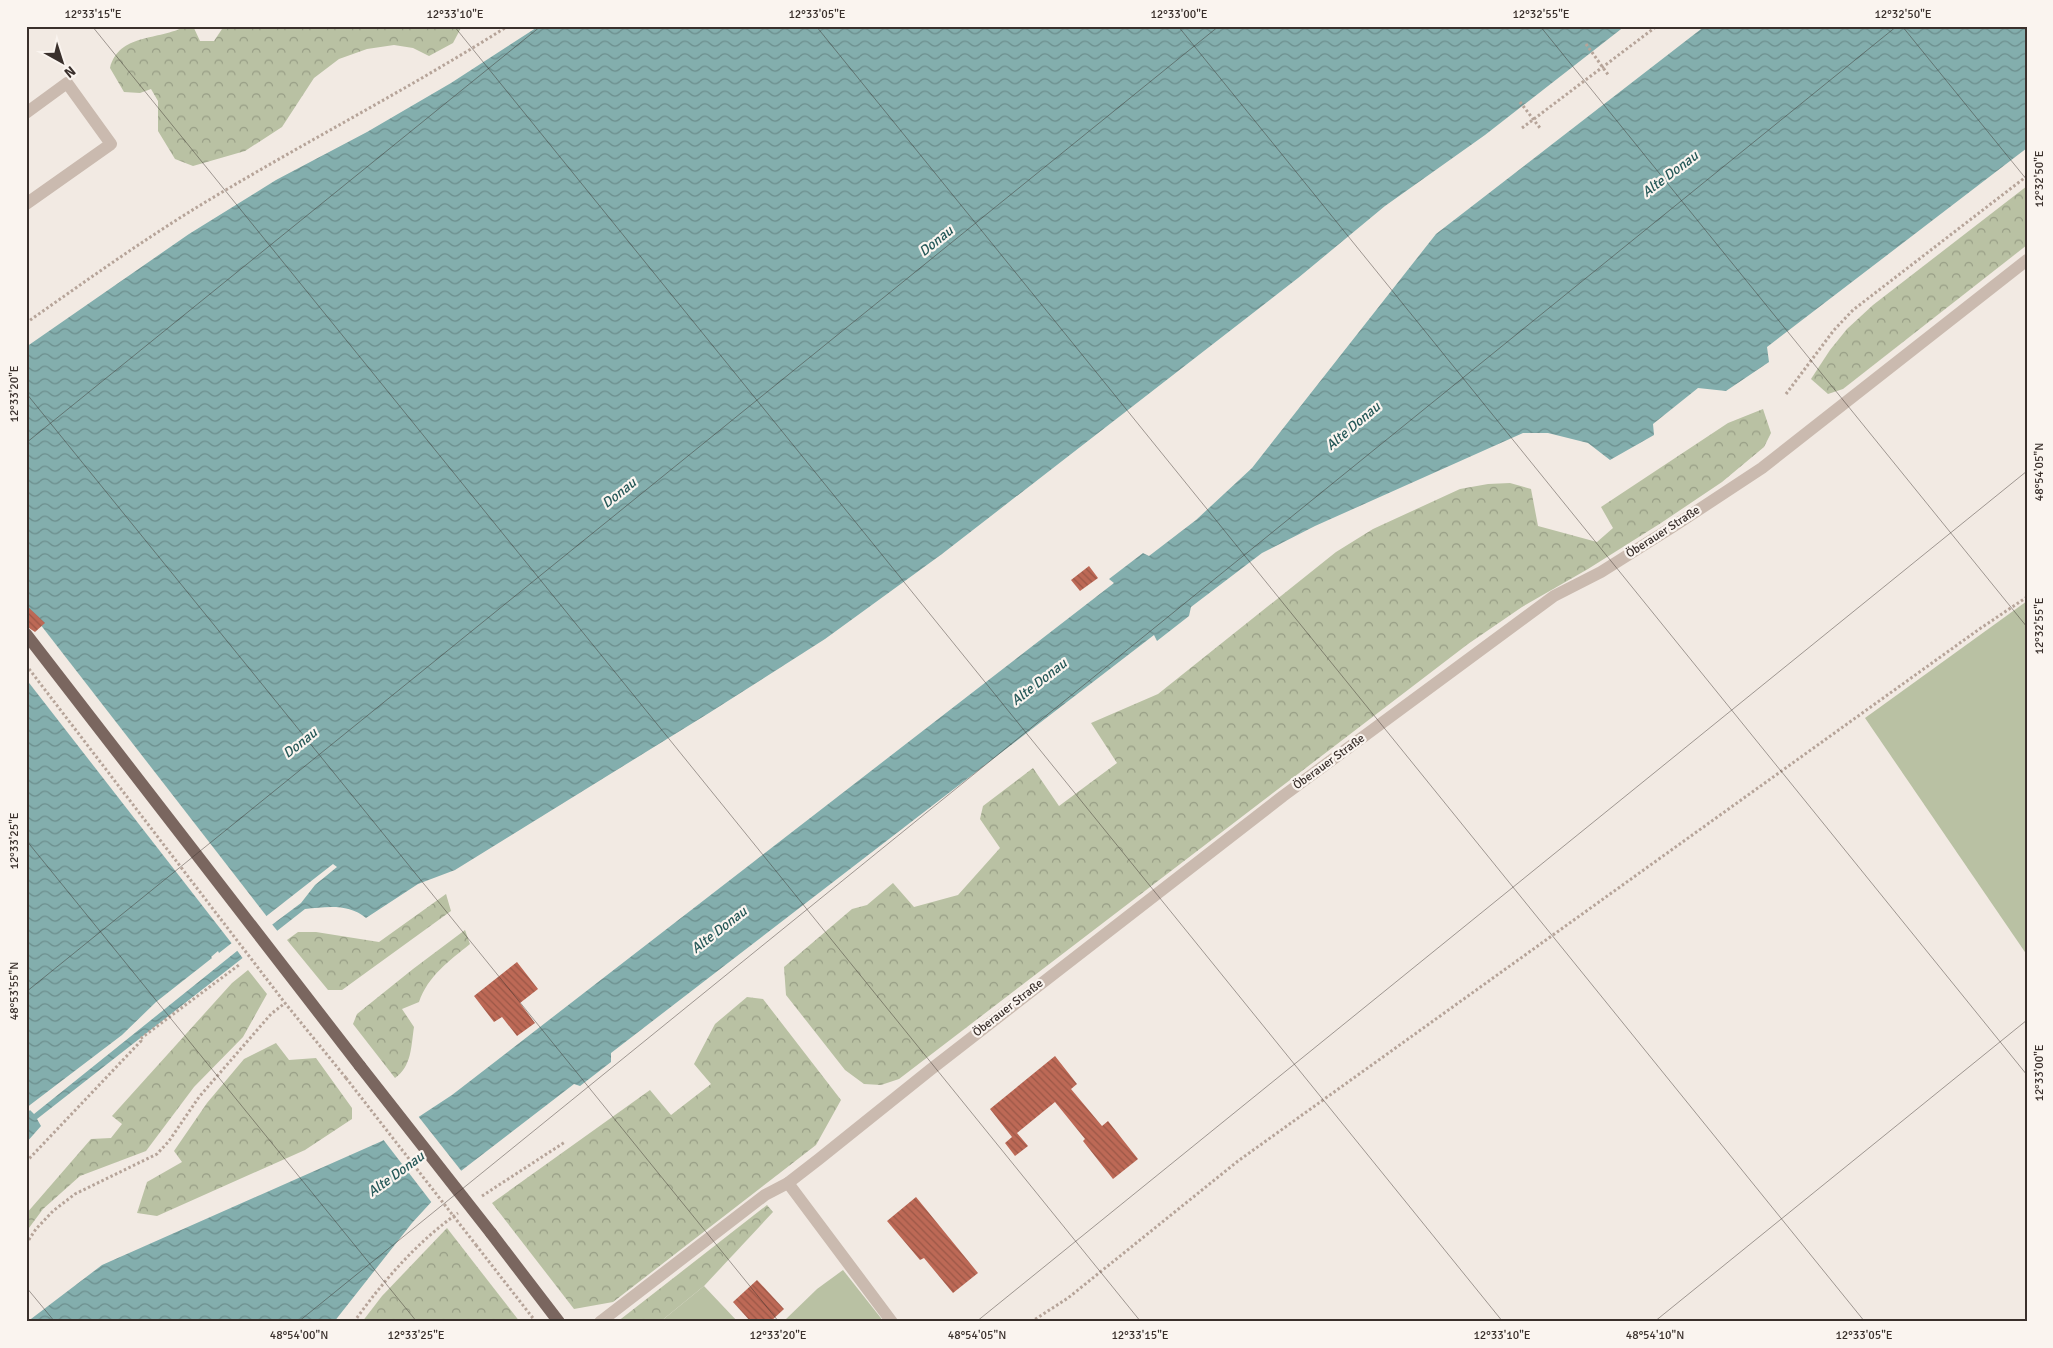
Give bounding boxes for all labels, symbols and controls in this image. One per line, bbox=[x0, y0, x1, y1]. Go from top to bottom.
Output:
text: 12°33'15"E bbox=[64, 7, 122, 22]
text: 12°33'10"E bbox=[426, 7, 484, 22]
text: 12°33'05"E bbox=[788, 7, 846, 22]
text: 12°33'00"E bbox=[1150, 7, 1208, 22]
text: 12°32'55"E bbox=[1512, 7, 1570, 22]
text: 12°32'50"E bbox=[1874, 7, 1932, 22]
north arrow bbox=[38, 38, 88, 88]
text: N bbox=[61, 62, 79, 81]
water label: Alte Donau bbox=[1639, 147, 1703, 201]
text: 12°32'50"E bbox=[2032, 150, 2047, 208]
water label: Donau bbox=[916, 221, 957, 260]
text: 12°33'20"E bbox=[7, 365, 22, 423]
water label: Alte Donau bbox=[1322, 397, 1385, 454]
text: 48°54'05"N bbox=[2032, 443, 2047, 501]
water label: Donau bbox=[598, 474, 641, 512]
street label: Öberauer Straße bbox=[1623, 503, 1703, 561]
text: 12°32'55"E bbox=[2032, 597, 2047, 655]
water label: Alte Donau bbox=[1008, 654, 1071, 709]
water label: Donau bbox=[279, 724, 322, 762]
street label: Öberauer Straße bbox=[1290, 731, 1368, 793]
text: 12°33'25"E bbox=[7, 812, 22, 870]
water label: Alte Donau bbox=[688, 902, 751, 957]
text: 48°53'55"N bbox=[7, 962, 22, 1020]
street label: Öberauer Straße bbox=[970, 976, 1046, 1040]
text: 12°33'00"E bbox=[2032, 1044, 2047, 1102]
water label: Alte Donau bbox=[364, 1147, 429, 1200]
text: 48°54'00"N bbox=[270, 1328, 328, 1343]
text: 12°33'25"E bbox=[387, 1328, 445, 1343]
text: 12°33'20"E bbox=[749, 1328, 807, 1343]
text: 48°54'05"N bbox=[948, 1328, 1006, 1343]
text: 12°33'15"E bbox=[1111, 1328, 1169, 1343]
text: 12°33'10"E bbox=[1473, 1328, 1531, 1343]
text: 48°54'10"N bbox=[1626, 1328, 1684, 1343]
text: 12°33'05"E bbox=[1835, 1328, 1893, 1343]

